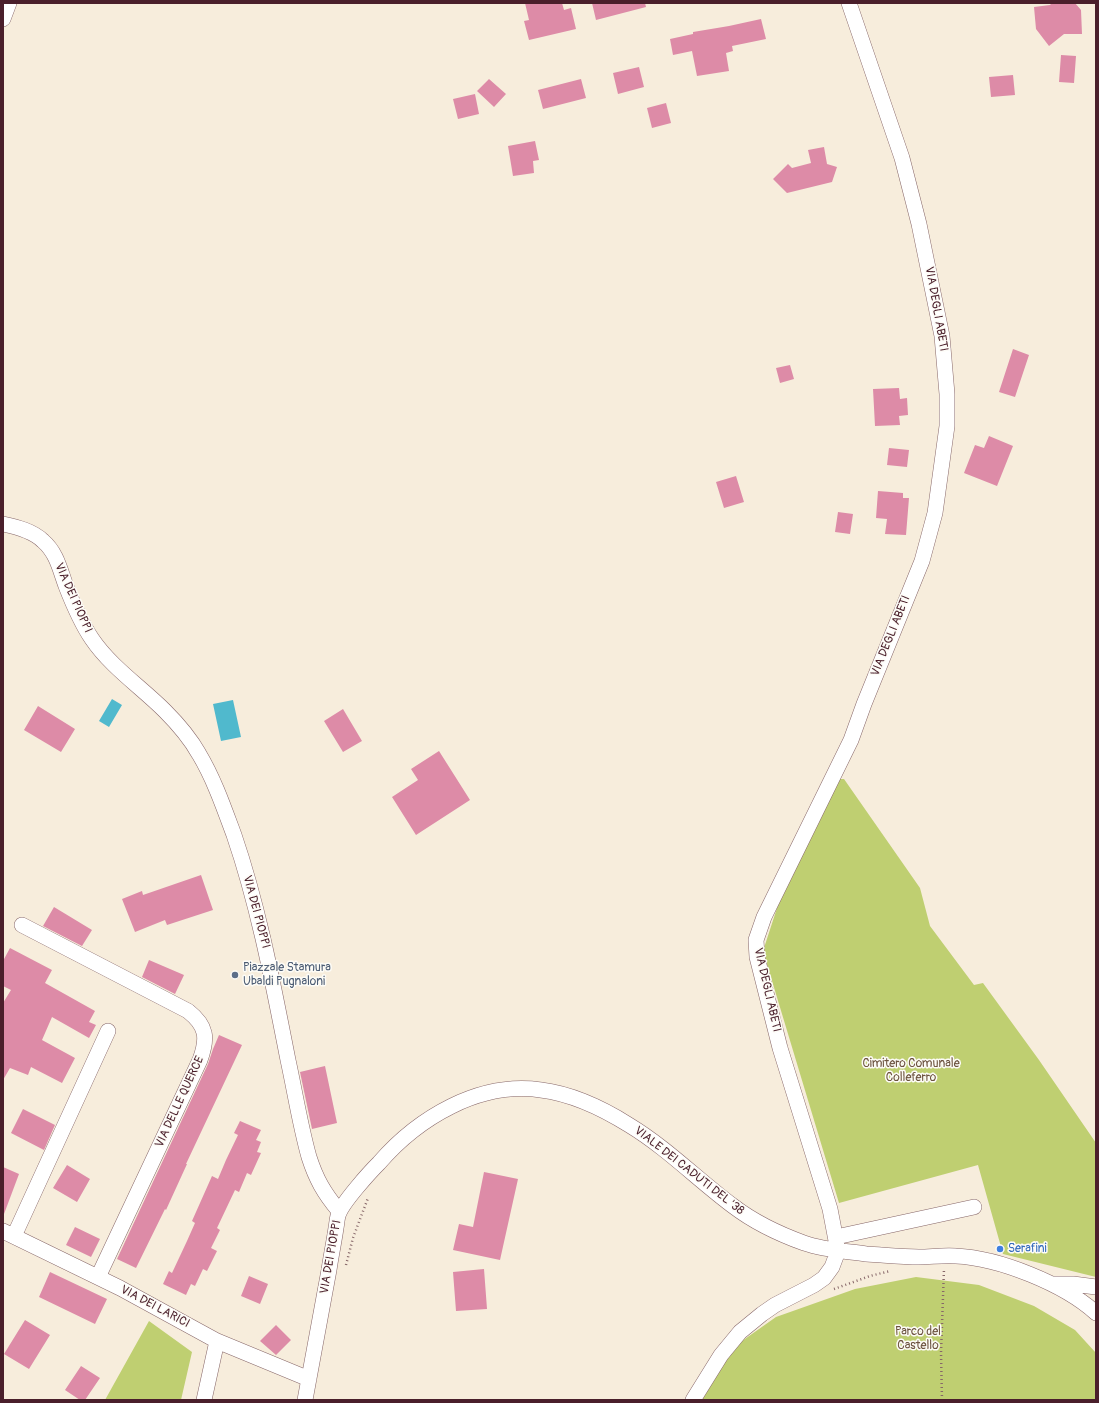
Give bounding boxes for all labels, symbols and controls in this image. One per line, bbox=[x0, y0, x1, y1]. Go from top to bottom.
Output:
street label: VIA DEGLI ABETI bbox=[921, 265, 951, 353]
street label: VIA DEI PIOPPI bbox=[51, 561, 95, 635]
street label: VIA DEGLI ABETI bbox=[868, 593, 914, 679]
street label: VIA DEI PIOPPI bbox=[239, 874, 273, 950]
street label: VIA DEGLI ABETI bbox=[750, 946, 784, 1034]
place label: Piazzale Stamura Ubaldi Pugnaloni bbox=[243, 961, 331, 989]
marker: Piazzale Stamura Ubaldi Pugnaloni bbox=[230, 970, 240, 980]
street label: VIA DELLE QUERCE bbox=[153, 1054, 207, 1150]
park label: Cimitero Comunale Colleferro bbox=[862, 1057, 960, 1085]
street label: VIALE DEI CADUTI DEL '38 bbox=[631, 1124, 747, 1218]
street label: VIA DEI PIOPPI bbox=[317, 1219, 345, 1295]
place label: Serafini bbox=[1008, 1242, 1047, 1256]
marker: Serafini bbox=[995, 1244, 1005, 1254]
street label: VIA DEI LARICI bbox=[118, 1283, 192, 1331]
park label: Parco del Castello bbox=[895, 1325, 941, 1353]

